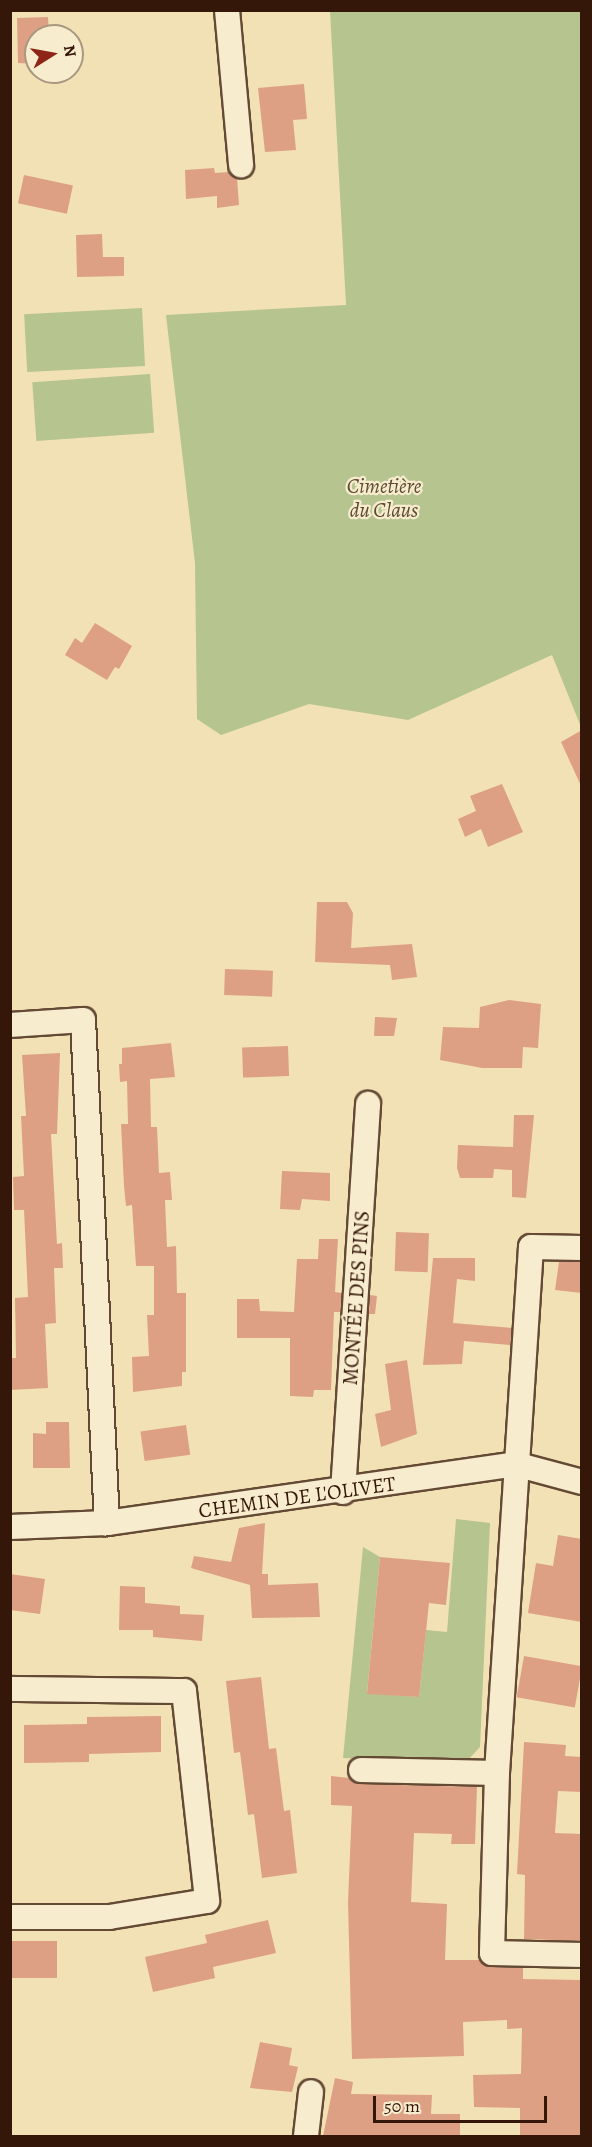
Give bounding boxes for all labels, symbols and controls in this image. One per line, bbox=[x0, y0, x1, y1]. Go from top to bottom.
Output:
north arrow bbox=[24, 24, 84, 84]
text: N bbox=[58, 43, 82, 59]
park label: Cimetière du Claus bbox=[347, 473, 421, 523]
street label: MONTÉE DES PINS bbox=[337, 1210, 375, 1386]
street label: CHEMIN DE L'OLIVET bbox=[197, 1471, 397, 1523]
scale bar bbox=[376, 2084, 550, 2122]
text: 50 m bbox=[384, 2094, 420, 2118]

